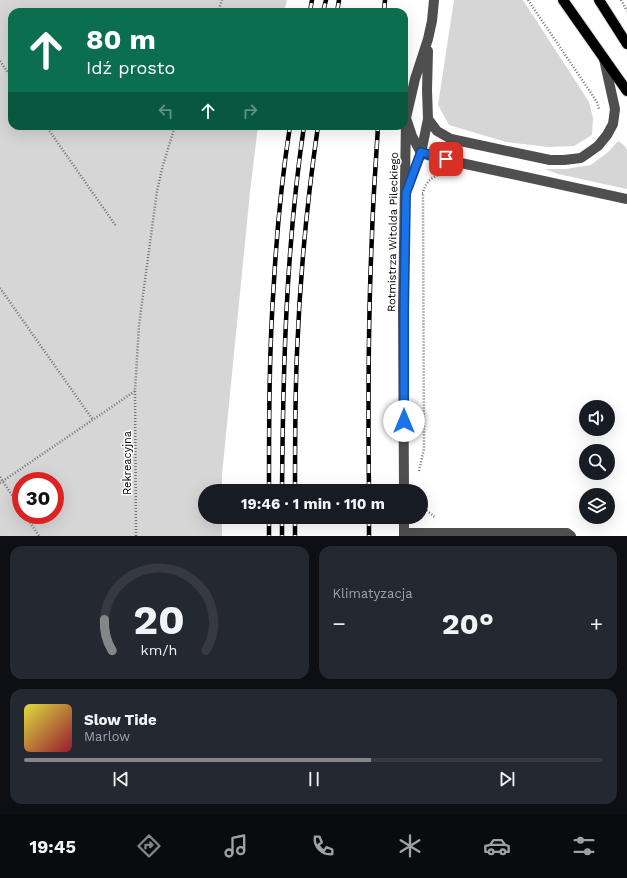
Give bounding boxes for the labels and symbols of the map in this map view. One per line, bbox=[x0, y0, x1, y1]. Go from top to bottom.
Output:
pin bbox=[429, 142, 463, 176]
street label: Rotmistrza Witolda Pileckiego bbox=[385, 152, 401, 312]
position arrow bbox=[383, 400, 425, 442]
street label: Rekreacyjna bbox=[121, 431, 134, 495]
speed limit sign: 30 bbox=[12, 472, 64, 524]

